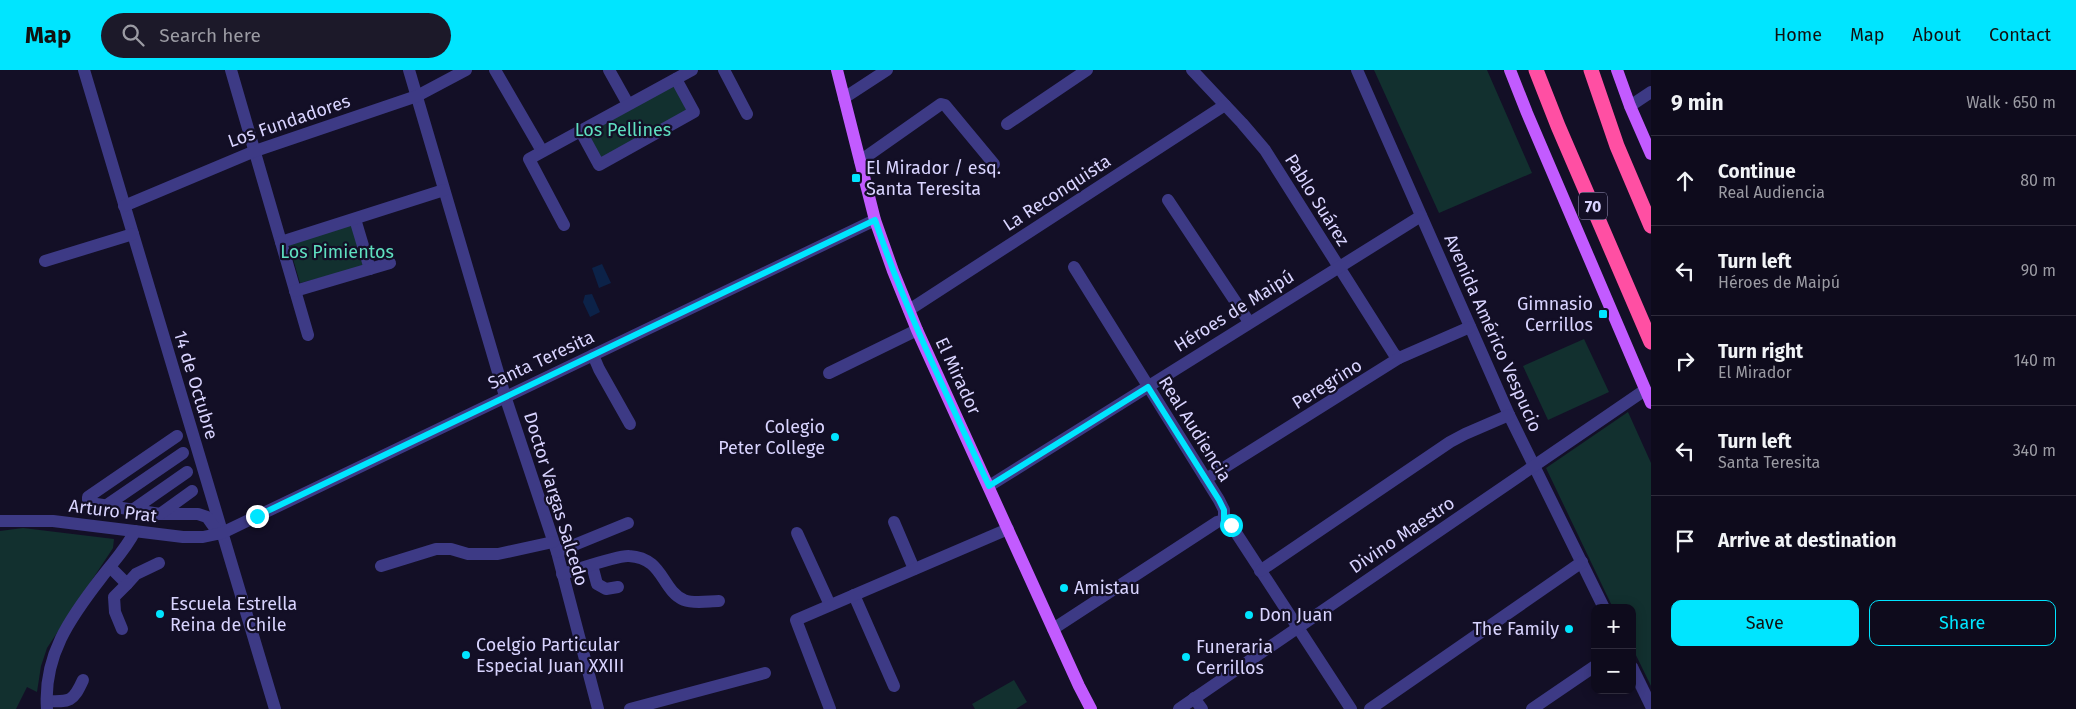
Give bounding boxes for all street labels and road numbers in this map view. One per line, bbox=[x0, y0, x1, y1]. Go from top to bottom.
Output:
street label: Los Fundadores bbox=[225, 90, 353, 152]
street label: La Reconquista bbox=[999, 150, 1115, 236]
street label: Pablo Suárez bbox=[1280, 150, 1354, 250]
road number: 70 bbox=[1579, 192, 1607, 220]
street label: Avenida Américo Vespucio bbox=[1439, 231, 1547, 435]
street label: Héroes de Maipú bbox=[1170, 265, 1298, 357]
street label: Santa Teresita bbox=[484, 326, 598, 394]
street label: 14 de Octubre bbox=[169, 328, 223, 442]
street label: El Mirador bbox=[930, 334, 986, 418]
street label: Peregrino bbox=[1288, 354, 1366, 414]
street label: Real Audiencia bbox=[1154, 372, 1236, 486]
street label: Doctor Vargas Salcedo bbox=[519, 409, 593, 589]
street label: Divino Maestro bbox=[1345, 492, 1459, 578]
street label: Arturo Prat bbox=[68, 495, 159, 527]

